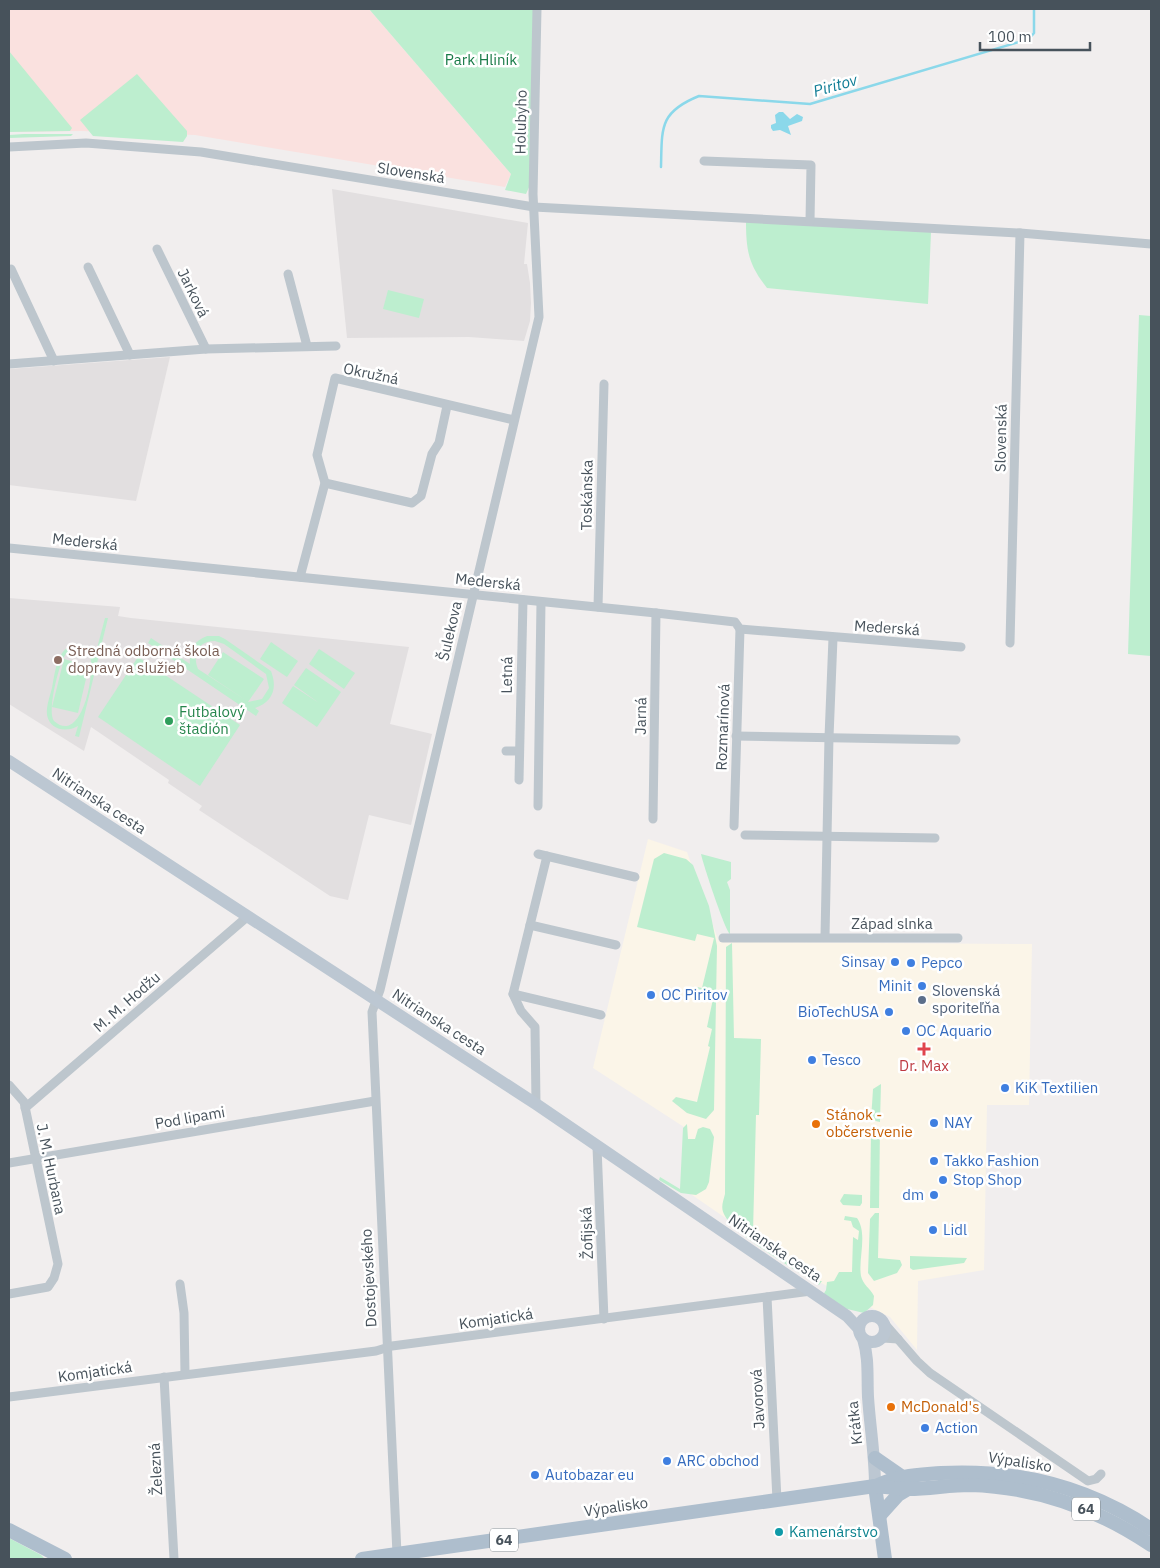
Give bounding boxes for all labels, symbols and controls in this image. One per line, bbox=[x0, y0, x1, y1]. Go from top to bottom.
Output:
scale bar bbox=[980, 20, 1090, 52]
text: 100 m bbox=[988, 27, 1032, 46]
park label: Park Hliník bbox=[445, 50, 517, 69]
water label: Piritov bbox=[811, 69, 861, 101]
street label: Holubyho bbox=[510, 90, 531, 154]
street label: Slovenská bbox=[376, 158, 446, 187]
street label: Jarková bbox=[173, 265, 213, 320]
street label: Okružná bbox=[342, 358, 400, 389]
street label: Slovenská bbox=[990, 404, 1011, 472]
street label: Toskánska bbox=[576, 459, 597, 531]
street label: Mederská bbox=[51, 529, 119, 554]
street label: Mederská bbox=[454, 569, 522, 594]
street label: Šulekova bbox=[433, 599, 466, 663]
street label: Mederská bbox=[853, 616, 921, 639]
place label: Stredná odborná škola dopravy a služieb bbox=[68, 641, 220, 677]
marker: Stredná odborná škola dopravy a služieb bbox=[52, 654, 64, 666]
street label: Letná bbox=[497, 656, 516, 694]
street label: Rozmarínová bbox=[711, 683, 734, 771]
street label: Jarná bbox=[631, 697, 650, 735]
place label: Futbalový štadión bbox=[179, 702, 245, 738]
marker: Futbalový štadión bbox=[163, 715, 175, 727]
street label: Nitrianska cesta bbox=[49, 763, 150, 838]
street label: Západ slnka bbox=[851, 914, 933, 933]
place label: Sinsay bbox=[841, 952, 886, 971]
place label: Pepco bbox=[921, 953, 963, 972]
marker: Sinsay bbox=[889, 956, 901, 968]
marker: Pepco bbox=[905, 957, 917, 969]
street label: M. M. Hodžu bbox=[89, 967, 164, 1036]
place label: Minit bbox=[879, 976, 912, 995]
marker: Minit bbox=[916, 980, 928, 992]
place label: Slovenská sporiteľňa bbox=[932, 981, 1000, 1017]
street label: Nitrianska cesta bbox=[389, 984, 490, 1059]
place label: OC Piritov bbox=[661, 985, 728, 1004]
marker: OC Piritov bbox=[645, 989, 657, 1001]
marker: Slovenská sporiteľňa bbox=[916, 994, 928, 1006]
place label: BioTechUSA bbox=[798, 1002, 879, 1021]
marker: BioTechUSA bbox=[883, 1006, 895, 1018]
place label: OC Aquario bbox=[916, 1021, 992, 1040]
marker: OC Aquario bbox=[900, 1025, 912, 1037]
marker: Dr. Max bbox=[918, 1043, 930, 1055]
place label: Tesco bbox=[822, 1050, 861, 1069]
marker: Tesco bbox=[806, 1054, 818, 1066]
place label: Dr. Max bbox=[899, 1056, 949, 1075]
place label: KiK Textilien bbox=[1015, 1078, 1098, 1097]
marker: KiK Textilien bbox=[999, 1082, 1011, 1094]
street label: Pod lipami bbox=[153, 1102, 226, 1133]
place label: Stánok - občerstvenie bbox=[826, 1105, 913, 1141]
place label: NAY bbox=[944, 1113, 972, 1132]
marker: NAY bbox=[928, 1117, 940, 1129]
marker: Stánok - občerstvenie bbox=[810, 1118, 822, 1130]
street label: J. M. Hurbana bbox=[33, 1122, 70, 1216]
place label: Takko Fashion bbox=[944, 1151, 1039, 1170]
marker: Takko Fashion bbox=[928, 1155, 940, 1167]
place label: Stop Shop bbox=[953, 1170, 1022, 1189]
marker: Stop Shop bbox=[937, 1174, 949, 1186]
place label: dm bbox=[902, 1185, 924, 1204]
marker: dm bbox=[928, 1189, 940, 1201]
street label: Žofijská bbox=[576, 1207, 597, 1260]
street label: Nitrianska cesta bbox=[725, 1209, 825, 1286]
place label: Lidl bbox=[943, 1220, 967, 1239]
marker: Lidl bbox=[927, 1224, 939, 1236]
street label: Dostojevského bbox=[356, 1228, 381, 1328]
street label: Komjatická bbox=[458, 1304, 534, 1333]
street label: Komjatická bbox=[57, 1357, 133, 1386]
street label: Javorová bbox=[746, 1368, 769, 1430]
place label: McDonald's bbox=[901, 1397, 979, 1416]
street label: Krátka bbox=[843, 1400, 866, 1446]
marker: McDonald's bbox=[885, 1401, 897, 1413]
place label: Action bbox=[935, 1418, 978, 1437]
marker: Action bbox=[919, 1422, 931, 1434]
street label: Železná bbox=[145, 1442, 166, 1496]
street label: Výpalisko bbox=[987, 1447, 1053, 1476]
place label: ARC obchod bbox=[677, 1451, 759, 1470]
marker: ARC obchod bbox=[661, 1455, 673, 1467]
place label: Autobazar eu bbox=[545, 1465, 634, 1484]
marker: Autobazar eu bbox=[529, 1469, 541, 1481]
street label: Výpalisko bbox=[583, 1493, 649, 1520]
road number: 64 bbox=[1072, 1498, 1100, 1520]
place label: Kamenárstvo bbox=[789, 1522, 878, 1541]
marker: Kamenárstvo bbox=[773, 1526, 785, 1538]
road number: 64 bbox=[490, 1528, 518, 1552]

